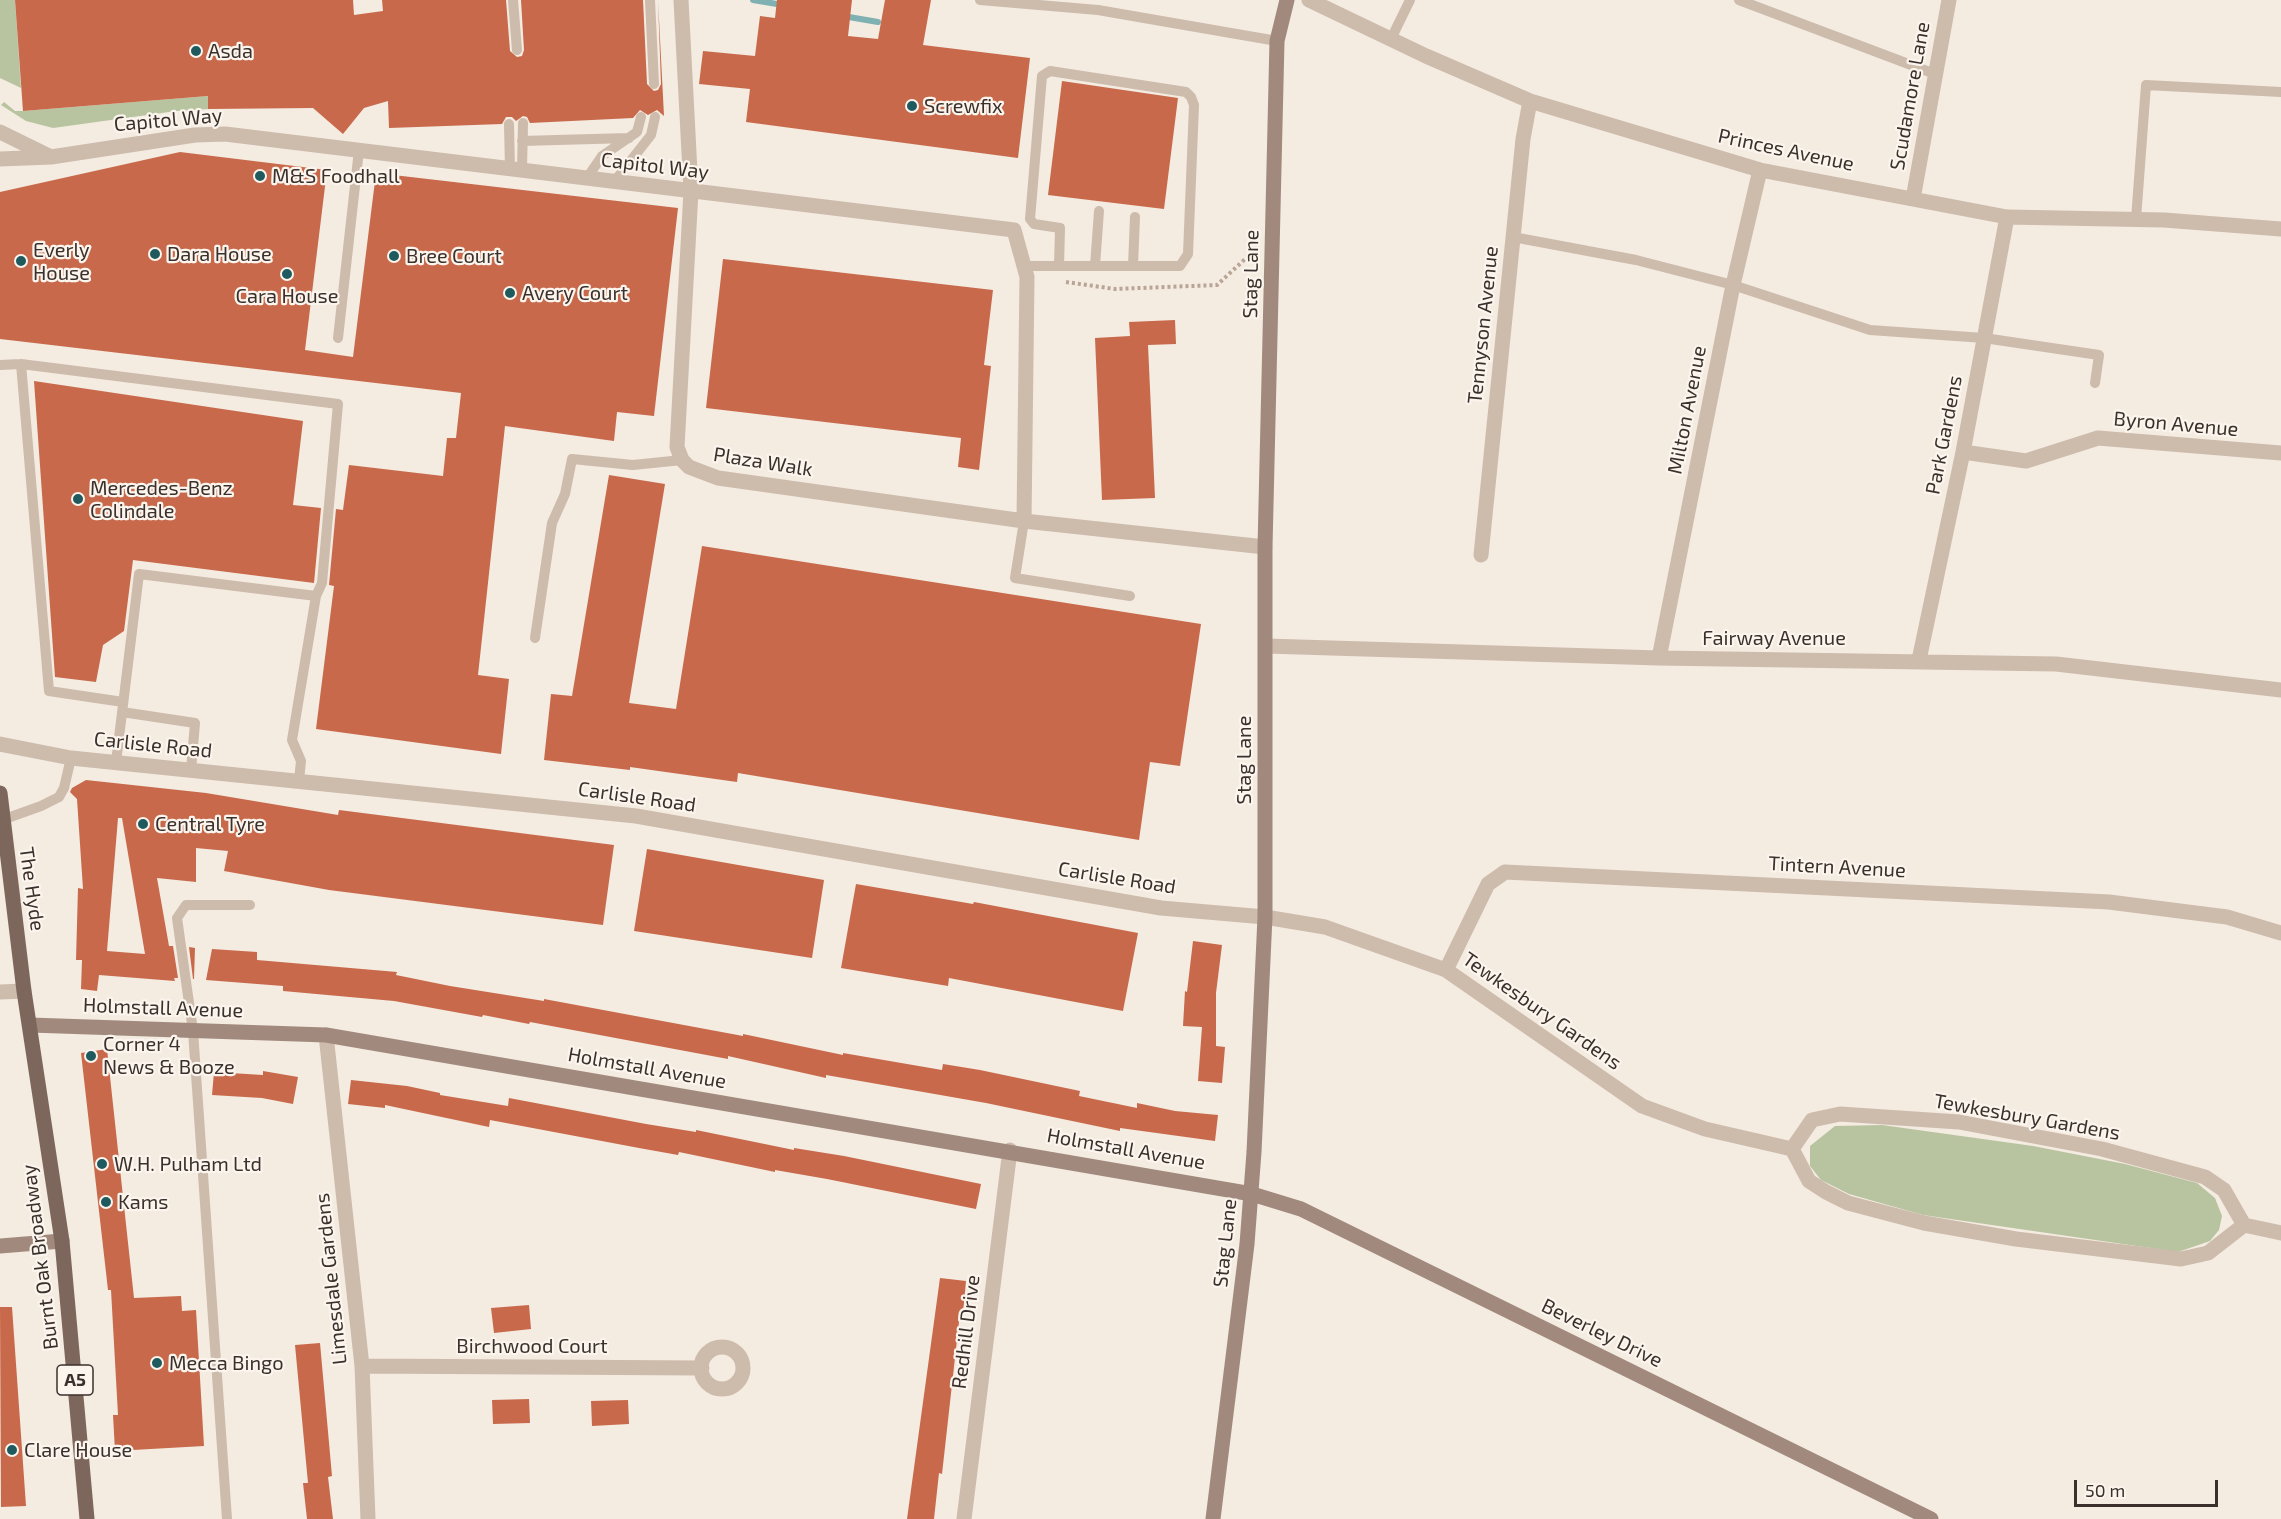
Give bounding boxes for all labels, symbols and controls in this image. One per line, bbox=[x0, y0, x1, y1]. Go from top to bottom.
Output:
street label: Scudamore Lane bbox=[1885, 20, 1935, 172]
place label: Asda bbox=[208, 39, 253, 63]
marker: Asda bbox=[189, 44, 203, 58]
place label: Screwfix bbox=[924, 94, 1003, 118]
marker: Screwfix bbox=[905, 99, 919, 113]
street label: Capitol Way bbox=[113, 103, 223, 137]
street label: Princes Avenue bbox=[1716, 124, 1856, 176]
street label: Capitol Way bbox=[600, 147, 710, 185]
place label: M&S Foodhall bbox=[272, 164, 400, 188]
marker: M&S Foodhall bbox=[253, 169, 267, 183]
street label: Stag Lane bbox=[1238, 229, 1264, 319]
place label: Everly House bbox=[33, 238, 90, 285]
place label: Dara House bbox=[167, 242, 272, 266]
place label: Bree Court bbox=[406, 244, 502, 268]
street label: Tennyson Avenue bbox=[1463, 245, 1503, 405]
marker: Dara House bbox=[148, 247, 162, 261]
marker: Bree Court bbox=[387, 249, 401, 263]
marker: Everly House bbox=[14, 254, 28, 268]
marker: Cara House bbox=[280, 267, 294, 281]
place label: Avery Court bbox=[522, 281, 628, 305]
place label: Cara House bbox=[236, 284, 338, 308]
marker: Avery Court bbox=[503, 286, 517, 300]
street label: Milton Avenue bbox=[1663, 344, 1711, 476]
street label: Park Gardens bbox=[1921, 373, 1967, 497]
street label: Byron Avenue bbox=[2113, 407, 2239, 441]
street label: Plaza Walk bbox=[712, 442, 814, 482]
place label: Mercedes-Benz Colindale bbox=[90, 476, 233, 523]
marker: Mercedes-Benz Colindale bbox=[71, 492, 85, 506]
street label: Fairway Avenue bbox=[1702, 626, 1846, 650]
street label: Stag Lane bbox=[1232, 716, 1256, 804]
street label: Carlisle Road bbox=[93, 727, 213, 763]
street label: Carlisle Road bbox=[577, 777, 697, 817]
place label: Central Tyre bbox=[155, 812, 265, 836]
marker: Central Tyre bbox=[136, 817, 150, 831]
street label: The Hyde bbox=[14, 846, 50, 932]
street label: Tintern Avenue bbox=[1768, 851, 1906, 883]
street label: Carlisle Road bbox=[1057, 857, 1177, 899]
street label: Tewkesbury Gardens bbox=[1458, 947, 1626, 1075]
street label: Holmstall Avenue bbox=[82, 993, 244, 1023]
place label: Corner 4 News & Booze bbox=[103, 1032, 235, 1079]
street label: Holmstall Avenue bbox=[566, 1042, 728, 1094]
marker: Corner 4 News & Booze bbox=[84, 1049, 98, 1063]
street label: Tewkesbury Gardens bbox=[1932, 1089, 2122, 1145]
street label: Holmstall Avenue bbox=[1045, 1123, 1207, 1175]
place label: W.H. Pulham Ltd bbox=[114, 1152, 262, 1176]
marker: W.H. Pulham Ltd bbox=[95, 1157, 109, 1171]
street label: Burnt Oak Broadway bbox=[17, 1163, 63, 1351]
place label: Kams bbox=[118, 1190, 168, 1214]
street label: Limesdale Gardens bbox=[310, 1192, 352, 1366]
marker: Kams bbox=[99, 1195, 113, 1209]
street label: Stag Lane bbox=[1208, 1198, 1242, 1288]
street label: Redhill Drive bbox=[947, 1274, 985, 1390]
street label: Beverley Drive bbox=[1538, 1293, 1666, 1373]
street label: Birchwood Court bbox=[456, 1334, 608, 1358]
place label: Mecca Bingo bbox=[169, 1351, 284, 1375]
marker: Mecca Bingo bbox=[150, 1356, 164, 1370]
road number: A5 bbox=[57, 1365, 93, 1395]
place label: Clare House bbox=[24, 1438, 132, 1462]
marker: Clare House bbox=[5, 1443, 19, 1457]
scale bar bbox=[2077, 1468, 2221, 1506]
text: 50 m bbox=[2085, 1479, 2125, 1501]

